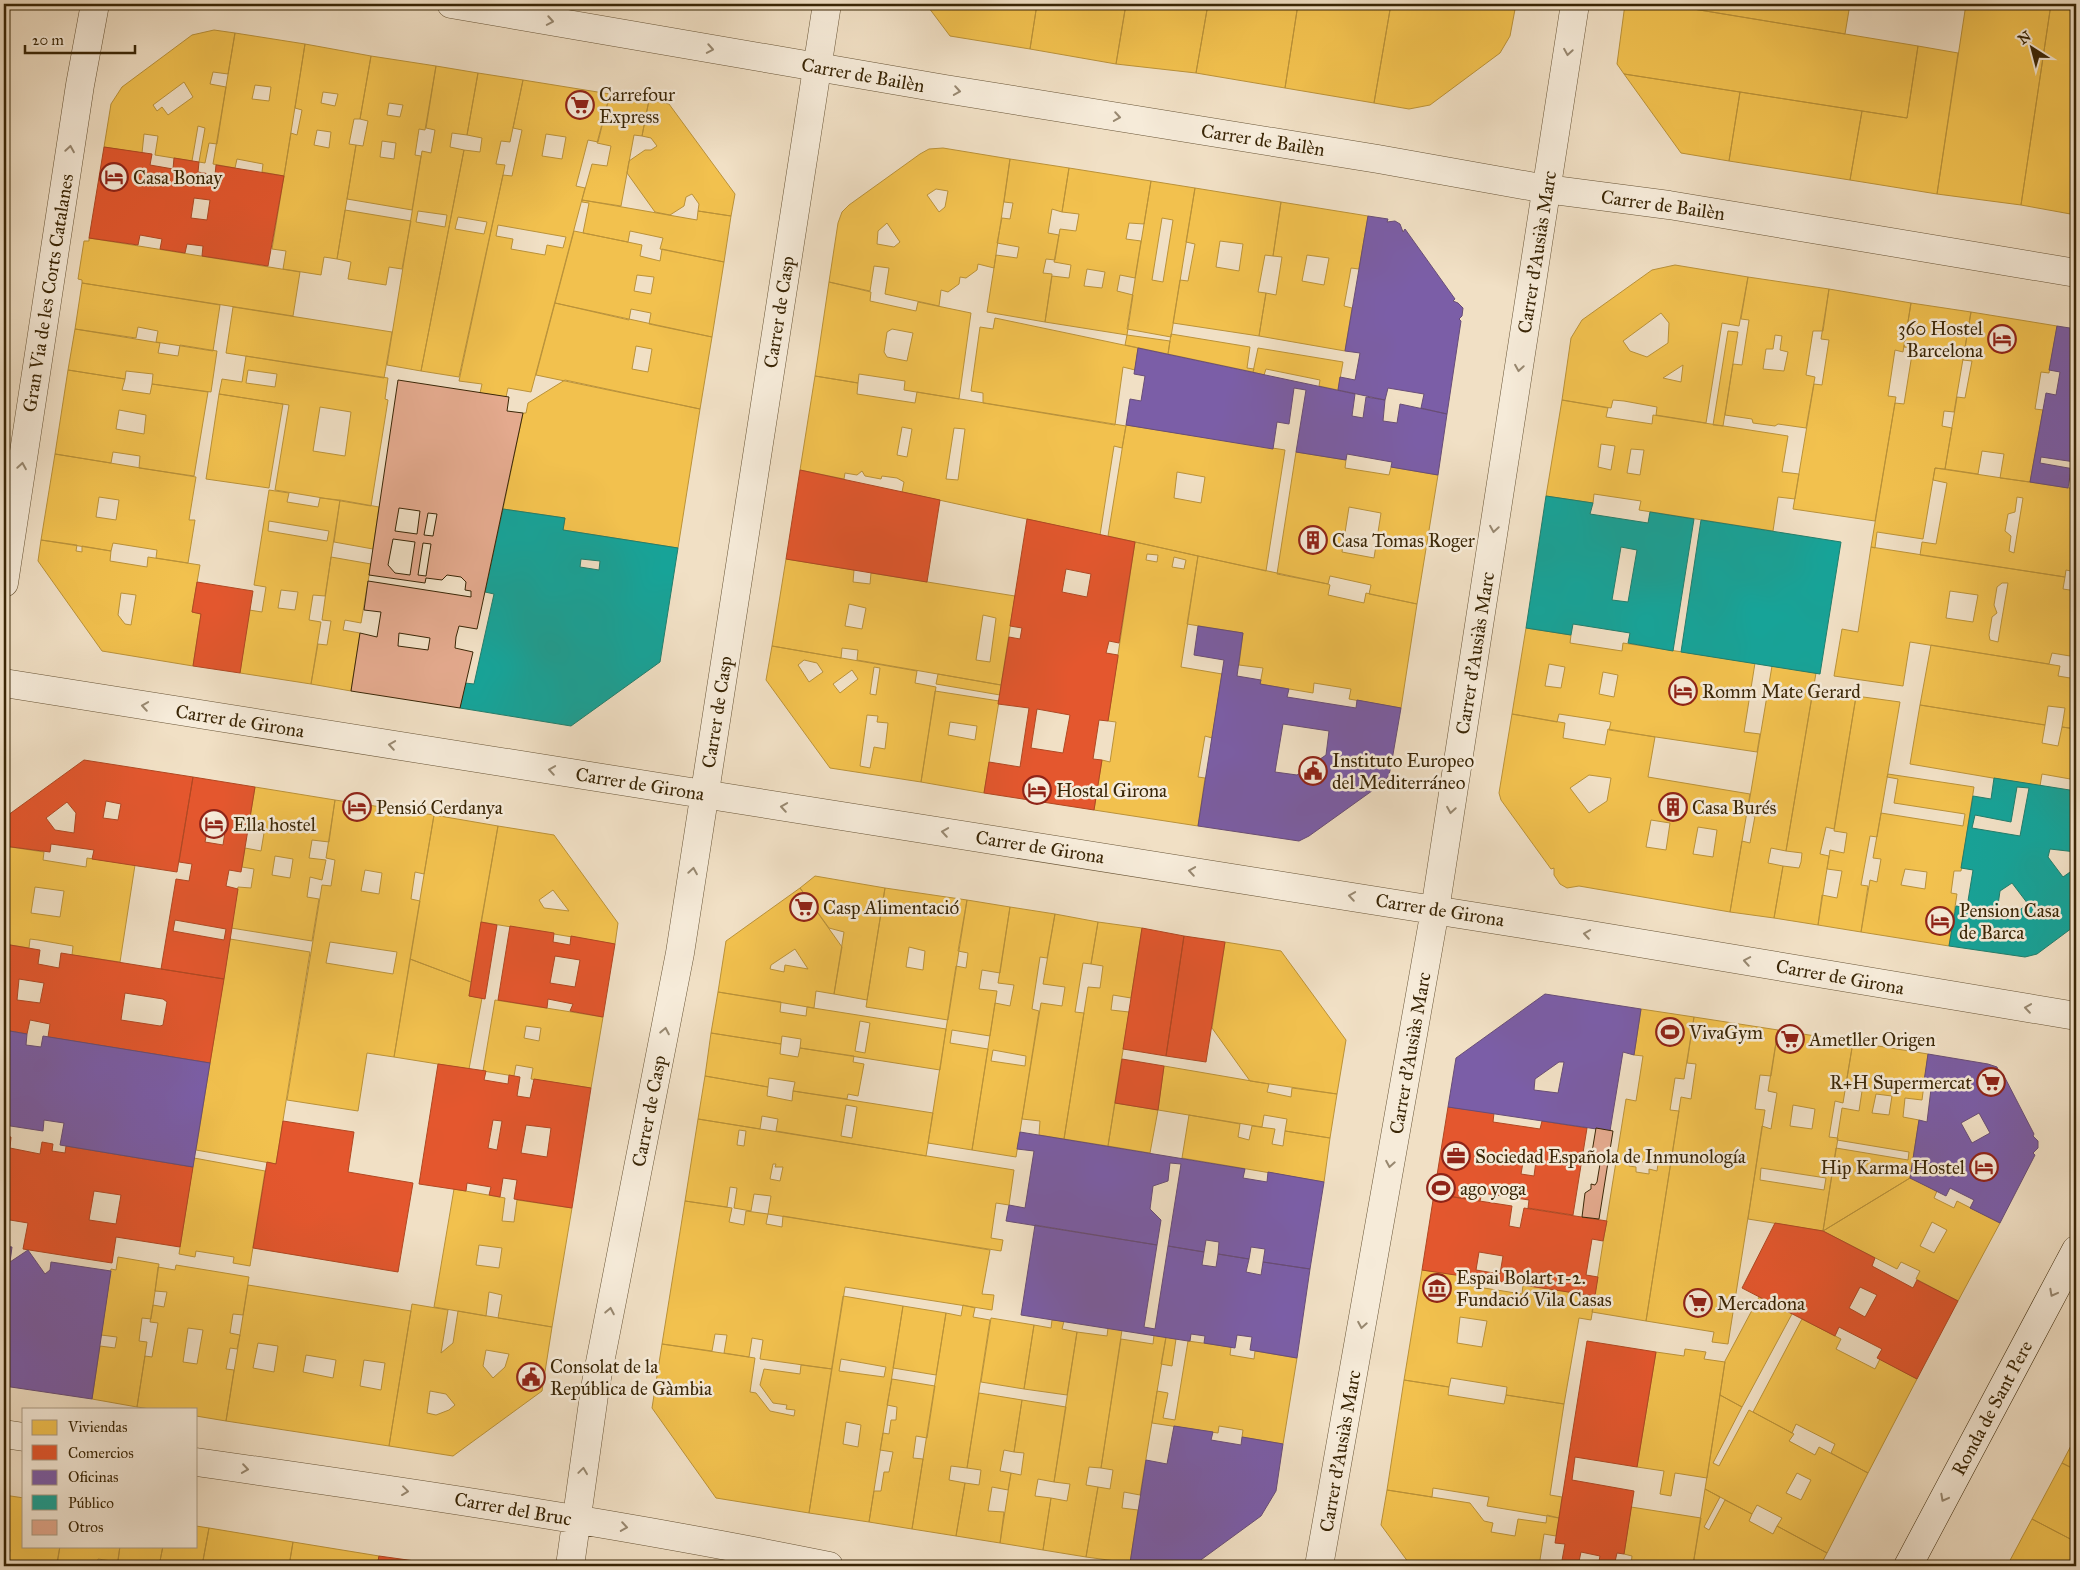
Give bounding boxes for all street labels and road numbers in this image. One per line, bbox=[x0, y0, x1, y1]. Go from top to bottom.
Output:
street label: Carrer de Bailèn bbox=[800, 53, 926, 97]
street label: Carrer de Bailèn bbox=[1200, 119, 1326, 161]
street label: Carrer d'Ausiàs Marc bbox=[1513, 169, 1561, 335]
street label: Gran Via de les Corts Catalanes bbox=[18, 172, 78, 414]
street label: Carrer de Bailèn bbox=[1600, 185, 1726, 225]
street label: Carrer de Casp bbox=[759, 254, 799, 370]
street label: Carrer d'Ausiàs Marc bbox=[1451, 570, 1499, 736]
street label: Carrer de Casp bbox=[697, 654, 737, 770]
street label: Carrer de Girona bbox=[174, 699, 307, 743]
street label: Carrer de Girona bbox=[574, 762, 707, 806]
street label: Carrer de Girona bbox=[974, 825, 1107, 869]
street label: Carrer de Girona bbox=[1374, 888, 1507, 932]
street label: Carrer de Girona bbox=[1774, 954, 1907, 1000]
street label: Carrer d'Ausiàs Marc bbox=[1384, 970, 1436, 1136]
street label: Carrer de Casp bbox=[627, 1053, 671, 1169]
street label: Ronda de Sant Pere bbox=[1947, 1336, 2037, 1479]
street label: Carrer d'Ausiàs Marc bbox=[1314, 1368, 1366, 1534]
street label: Carrer del Bruc bbox=[453, 1487, 573, 1531]

